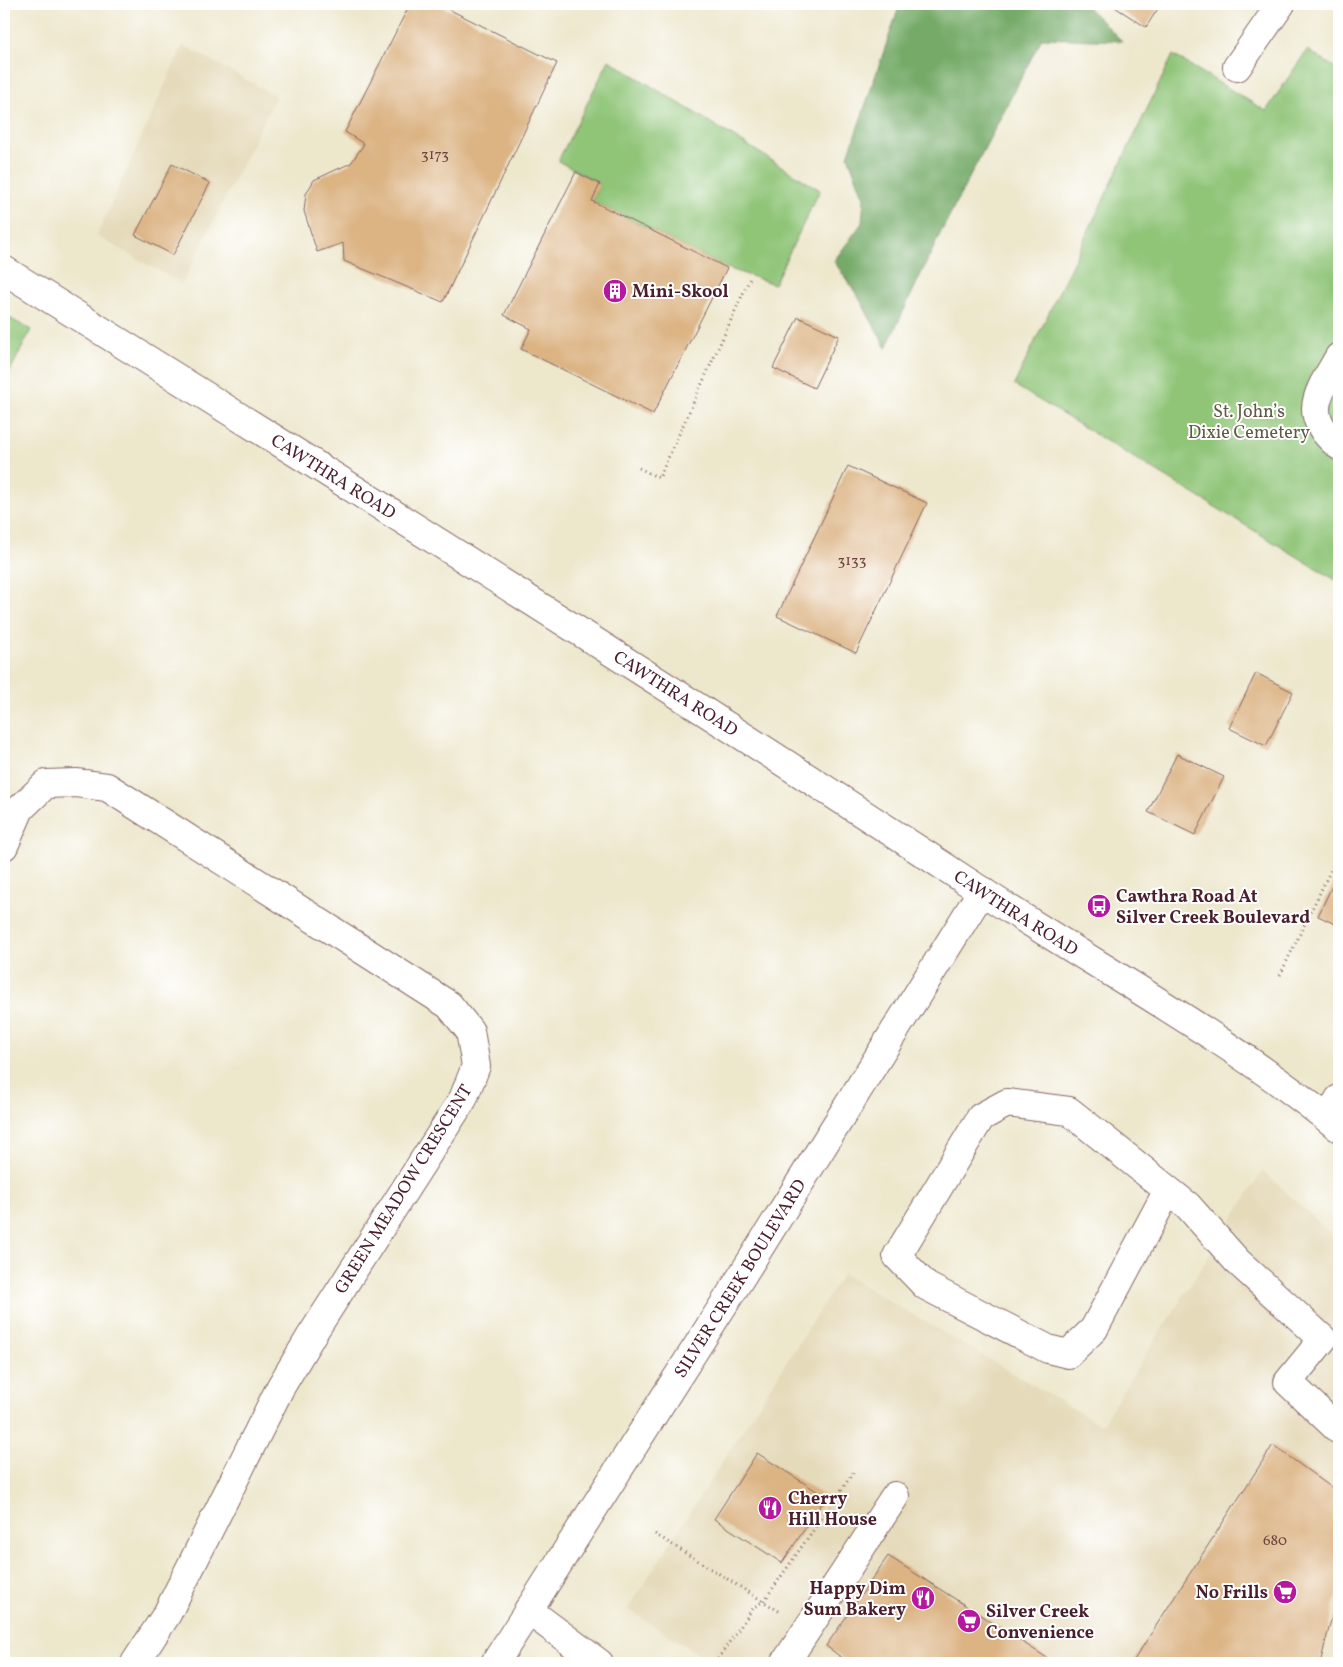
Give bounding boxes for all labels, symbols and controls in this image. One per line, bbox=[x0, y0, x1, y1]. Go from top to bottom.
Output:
house number: 3173 bbox=[421, 145, 449, 166]
building icon: Mini-Skool bbox=[602, 278, 628, 304]
place label: Mini-Skool bbox=[632, 280, 729, 305]
park label: St. John’s Dixie Cemetery bbox=[1188, 400, 1310, 446]
street label: CAWTHRA ROAD bbox=[266, 429, 400, 526]
house number: 3133 bbox=[838, 551, 866, 572]
street label: CAWTHRA ROAD bbox=[608, 645, 742, 744]
street label: CAWTHRA ROAD bbox=[948, 865, 1082, 963]
place label: Cawthra Road At Silver Creek Boulevard bbox=[1116, 885, 1310, 931]
bus stop icon: Cawthra Road At Silver Creek Boulevard bbox=[1086, 893, 1112, 919]
street label: GREEN MEADOW CRESCENT bbox=[329, 1080, 479, 1299]
street label: SILVER CREEK BOULEVARD bbox=[669, 1175, 813, 1383]
place label: Cherry Hill House bbox=[788, 1487, 877, 1533]
restaurant icon: Cherry Hill House bbox=[757, 1495, 783, 1521]
house number: 680 bbox=[1263, 1531, 1287, 1552]
place label: Happy Dim Sum Bakery bbox=[804, 1577, 906, 1623]
supermarket icon: No Frills bbox=[1272, 1579, 1298, 1605]
place label: No Frills bbox=[1196, 1581, 1268, 1606]
restaurant icon: Happy Dim Sum Bakery bbox=[910, 1585, 936, 1611]
place label: Silver Creek Convenience bbox=[986, 1600, 1094, 1646]
supermarket icon: Silver Creek Convenience bbox=[956, 1608, 982, 1634]

